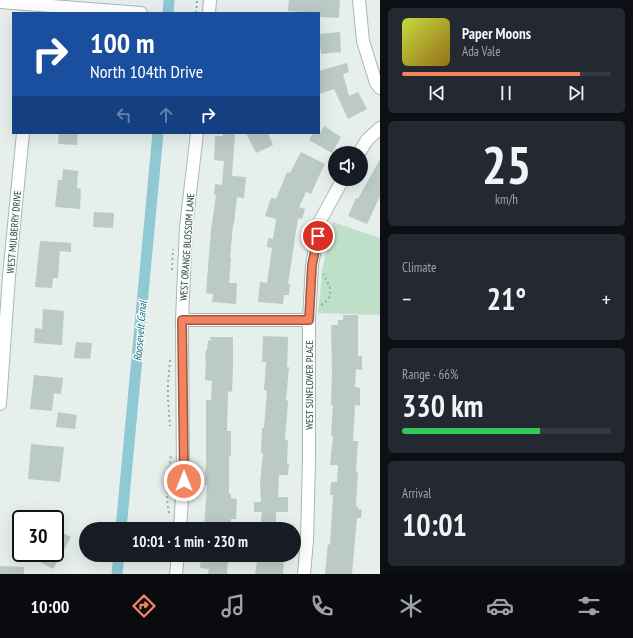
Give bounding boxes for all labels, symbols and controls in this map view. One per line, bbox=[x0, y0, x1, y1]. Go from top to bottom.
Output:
text: 100 m bbox=[90, 24, 154, 61]
text: Paper Moons bbox=[462, 24, 531, 43]
icon: right bbox=[24, 28, 76, 80]
text: Ada Vale bbox=[462, 43, 501, 60]
text: North 104th Drive bbox=[90, 60, 203, 83]
icon: previous bbox=[426, 82, 448, 104]
icon: pause bbox=[495, 82, 517, 104]
icon: next bbox=[565, 82, 587, 104]
icon: left bbox=[113, 104, 135, 126]
icon: ahead bbox=[155, 104, 177, 126]
icon: right bbox=[197, 104, 219, 126]
text: 25 bbox=[482, 131, 531, 198]
map controls bbox=[328, 146, 368, 186]
button: sound bbox=[328, 146, 368, 186]
street label: WEST MULBERRY DRIVE bbox=[4, 190, 24, 274]
text: km/h bbox=[495, 191, 518, 208]
street label: WEST ORANGE BLOSSOM LANE bbox=[177, 193, 197, 301]
pin bbox=[301, 219, 335, 253]
icon: arrive bbox=[307, 225, 329, 247]
text: Climate bbox=[402, 259, 436, 276]
text: 21° bbox=[487, 279, 526, 318]
text: − bbox=[402, 285, 411, 313]
text: + bbox=[602, 285, 611, 313]
water label: Roosevelt Canal bbox=[130, 299, 150, 362]
street label: WEST SUNFLOWER PLACE bbox=[303, 340, 316, 430]
text: Range · 66% bbox=[402, 366, 458, 383]
text: 330 km bbox=[402, 386, 483, 425]
position arrow bbox=[163, 460, 205, 502]
text: Arrival bbox=[402, 485, 431, 502]
text: 10:01 bbox=[402, 505, 467, 544]
speed limit sign: 30 bbox=[12, 510, 64, 562]
text: 10:01 · 1 min · 230 m bbox=[132, 532, 248, 551]
icon: directions bbox=[130, 592, 158, 620]
icon: music bbox=[219, 592, 247, 620]
icon: phone bbox=[308, 592, 336, 620]
icon: climate bbox=[397, 592, 425, 620]
icon: car bbox=[486, 592, 514, 620]
icon: filters bbox=[575, 592, 603, 620]
text: 10:00 bbox=[30, 595, 69, 618]

